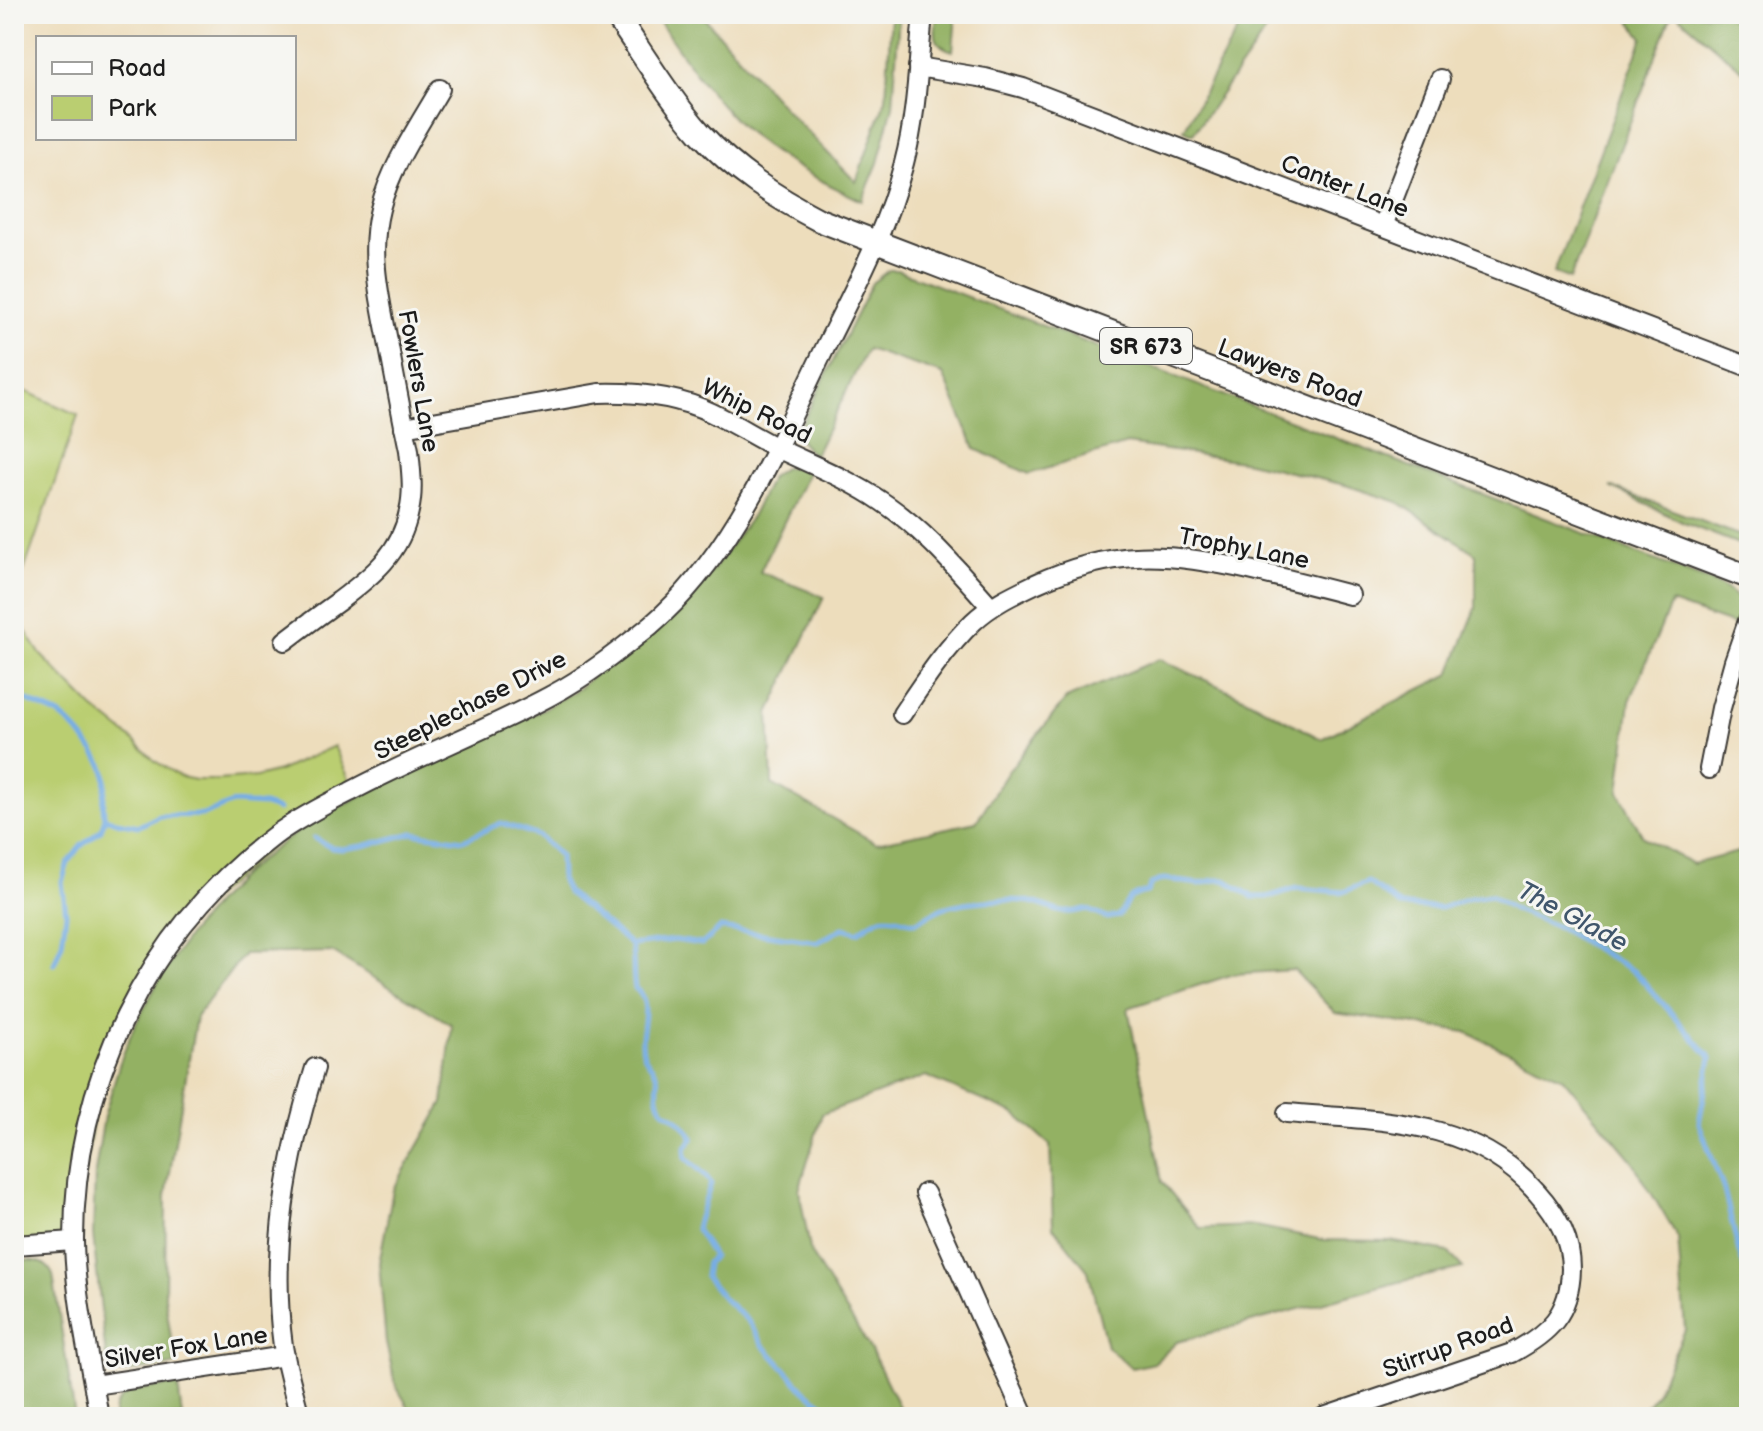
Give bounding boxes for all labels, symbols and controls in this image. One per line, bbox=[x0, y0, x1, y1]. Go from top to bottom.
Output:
legend bbox=[36, 36, 296, 140]
text: Road bbox=[108, 54, 166, 83]
text: Park bbox=[108, 94, 156, 123]
street label: Canter Lane bbox=[1277, 149, 1413, 224]
street label: Fowlers Lane bbox=[392, 308, 445, 455]
road number: SR 673 bbox=[1100, 328, 1192, 364]
street label: Lawyers Road bbox=[1214, 333, 1366, 414]
street label: Whip Road bbox=[697, 372, 816, 450]
street label: Trophy Lane bbox=[1176, 522, 1312, 575]
street label: Steeplechase Drive bbox=[369, 644, 571, 766]
water label: The Glade bbox=[1512, 875, 1633, 959]
street label: Stirrup Road bbox=[1379, 1310, 1517, 1384]
street label: Silver Fox Lane bbox=[102, 1320, 270, 1375]

